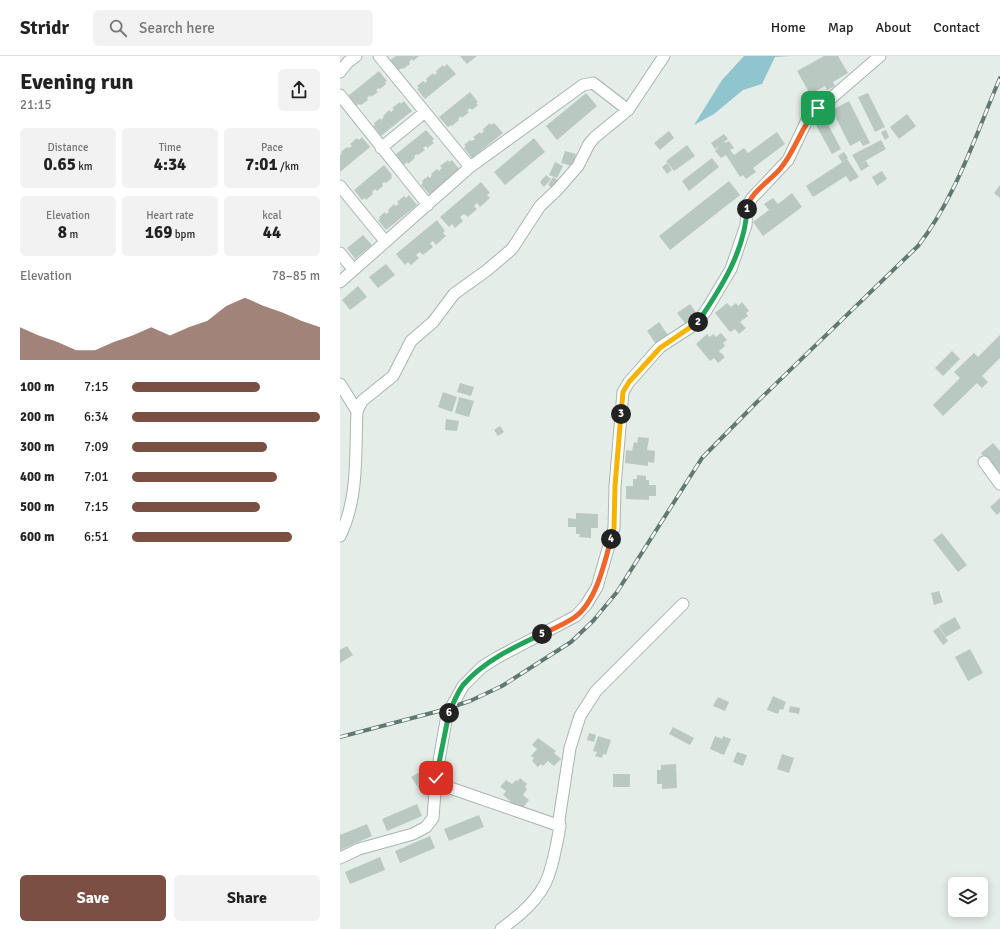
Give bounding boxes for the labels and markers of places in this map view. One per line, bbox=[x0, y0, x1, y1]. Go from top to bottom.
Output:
pin bbox=[801, 91, 835, 125]
pin: 1 bbox=[737, 199, 757, 219]
pin: 2 bbox=[688, 312, 708, 332]
pin: 3 bbox=[611, 404, 631, 424]
pin: 4 bbox=[601, 529, 621, 549]
pin: 5 bbox=[532, 624, 552, 644]
pin: 6 bbox=[439, 703, 459, 723]
pin bbox=[419, 761, 453, 795]

